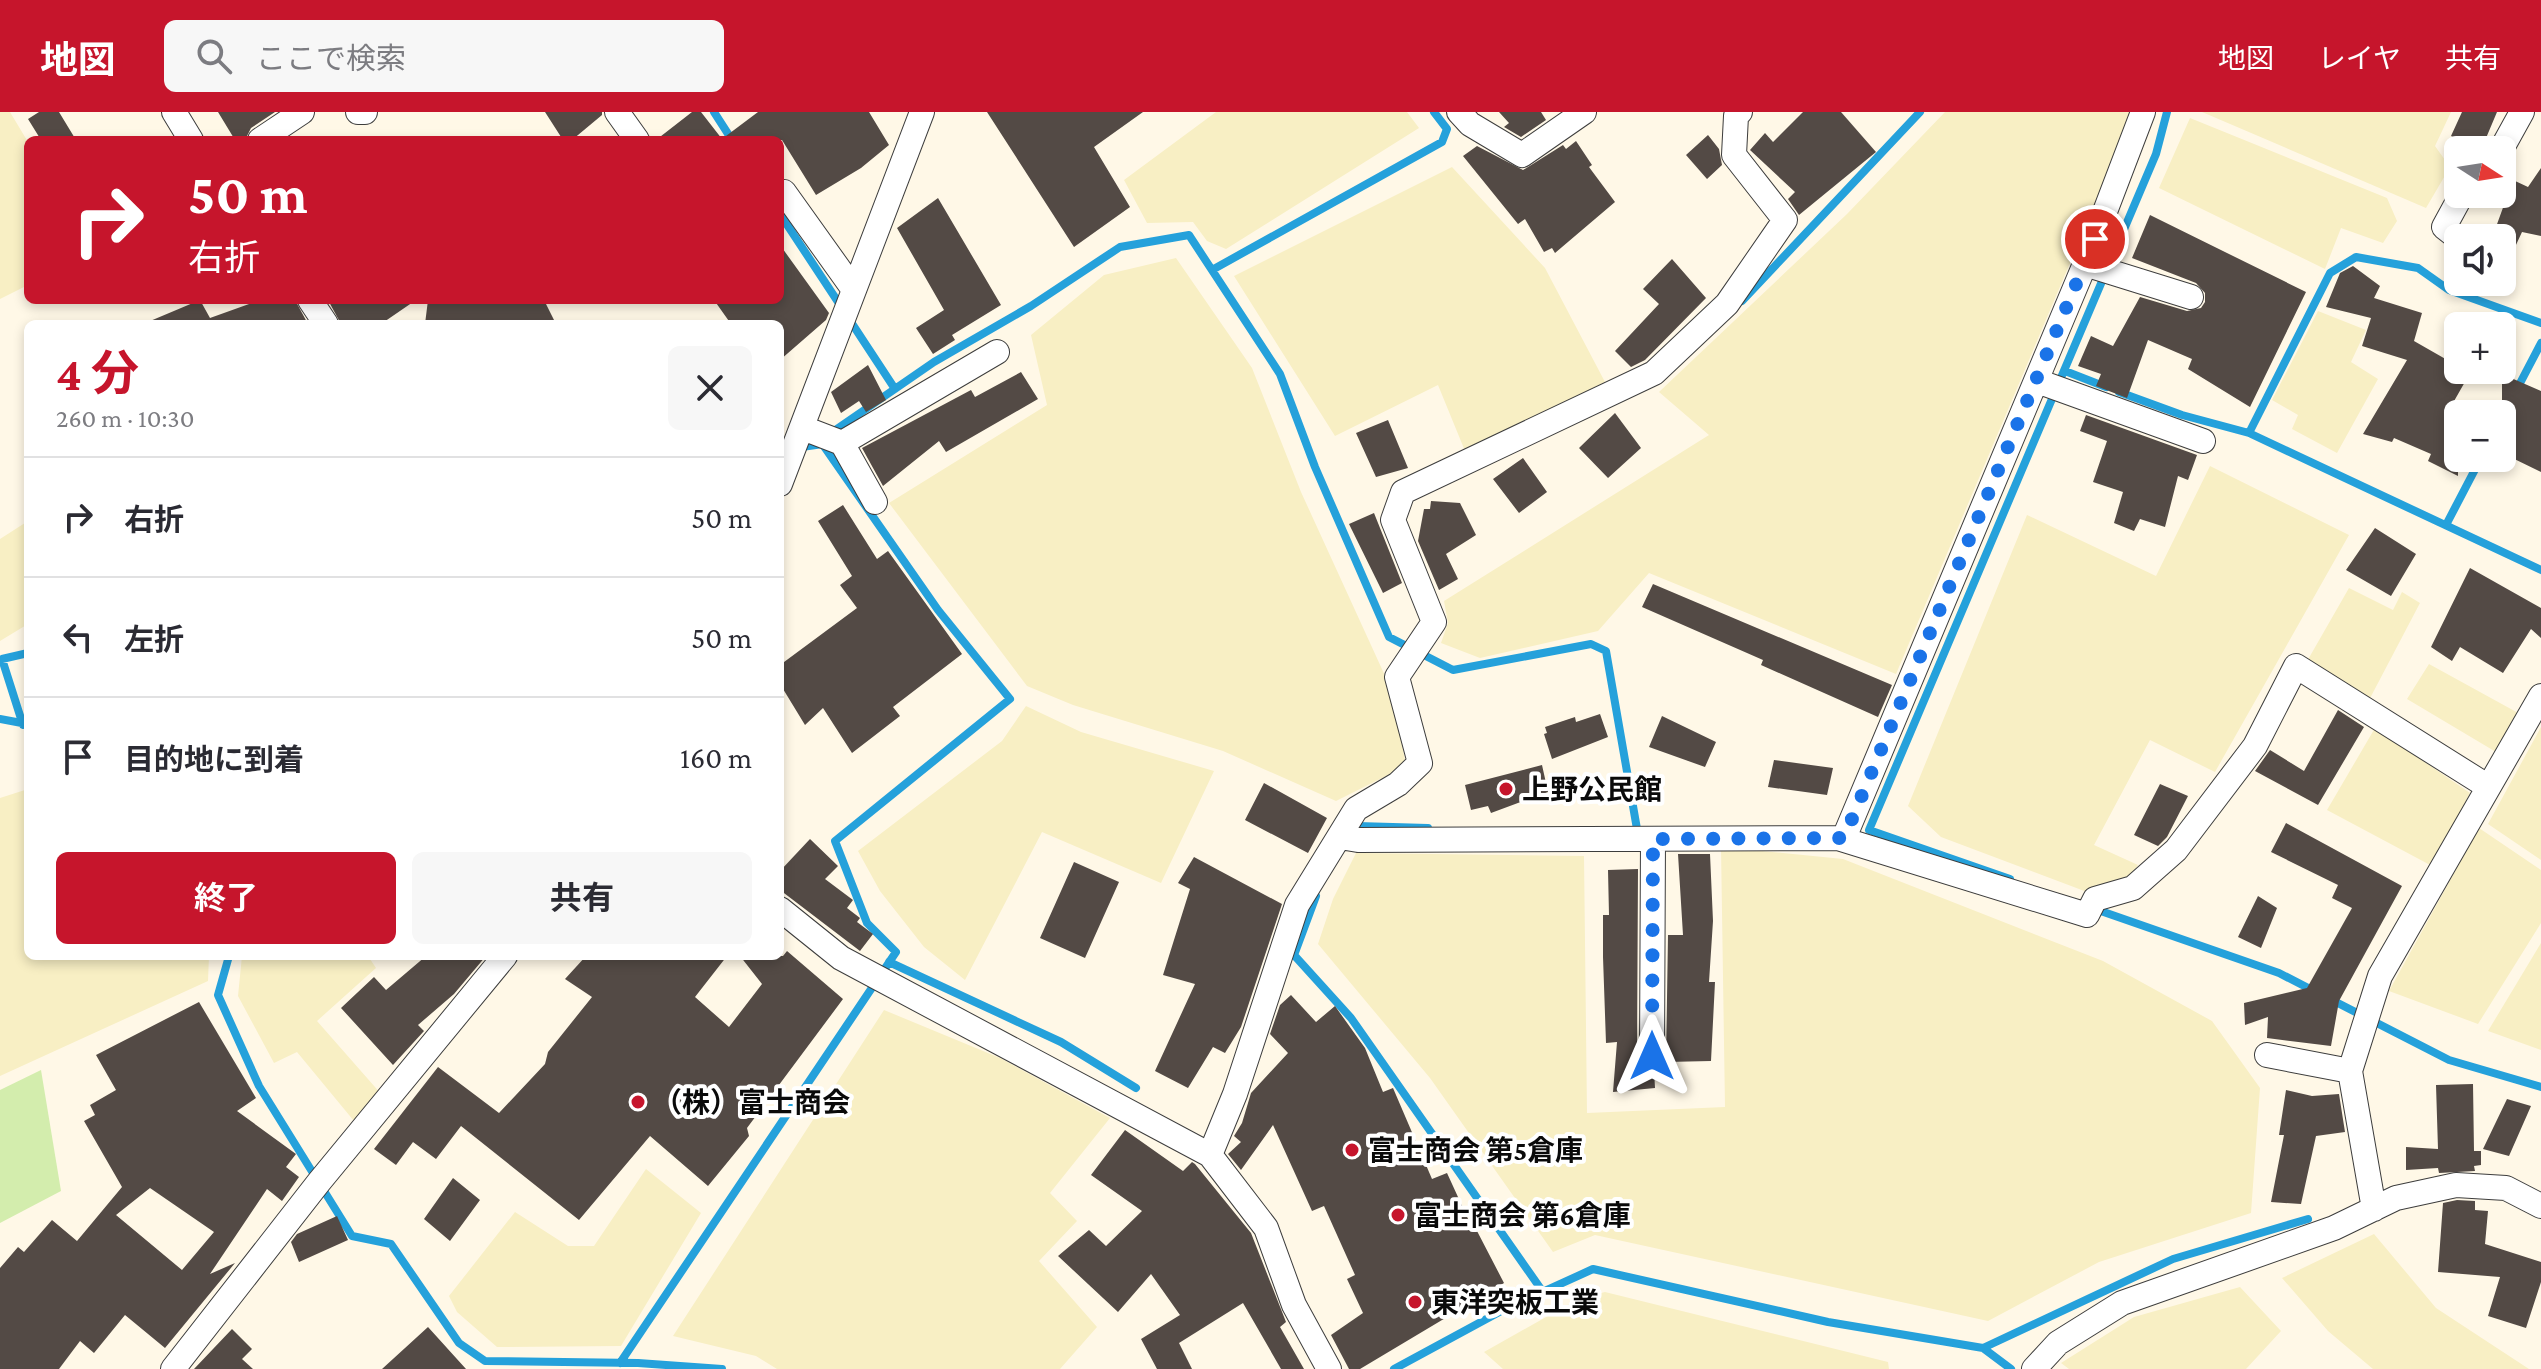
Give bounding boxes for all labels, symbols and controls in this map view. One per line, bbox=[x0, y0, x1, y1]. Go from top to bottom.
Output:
search box bbox=[164, 20, 724, 92]
icon: search bbox=[192, 34, 236, 78]
text: 地図 bbox=[40, 39, 116, 81]
text: ここで検索 bbox=[256, 42, 406, 75]
text: 地図 bbox=[2218, 43, 2274, 74]
text: レイヤ bbox=[2318, 43, 2401, 74]
text: 共有 bbox=[2445, 43, 2501, 74]
north arrow bbox=[2444, 136, 2516, 208]
map controls bbox=[2444, 136, 2516, 472]
text: 50 m bbox=[188, 163, 308, 225]
icon: right bbox=[56, 168, 160, 272]
pin bbox=[2061, 205, 2129, 273]
icon: arrive bbox=[2073, 217, 2117, 261]
button: sound bbox=[2444, 224, 2516, 296]
text: 右折 bbox=[188, 238, 260, 278]
button: + bbox=[2444, 312, 2516, 384]
button: close bbox=[668, 346, 752, 430]
text: 4 分 bbox=[56, 347, 139, 400]
button: − bbox=[2444, 400, 2516, 472]
text: 260 m · 10:30 bbox=[56, 404, 194, 433]
icon: right bbox=[56, 495, 100, 539]
text: 50 m bbox=[691, 501, 752, 534]
text: 右折 bbox=[124, 503, 184, 536]
icon: left bbox=[56, 615, 100, 659]
text: 50 m bbox=[691, 621, 752, 654]
text: 左折 bbox=[124, 623, 184, 656]
icon: arrive bbox=[56, 735, 100, 779]
text: 160 m bbox=[680, 741, 752, 774]
text: 目的地に到着 bbox=[124, 743, 304, 776]
place label: 上野公民館 bbox=[1522, 774, 1662, 805]
marker: 上野公民館 bbox=[1497, 780, 1515, 798]
button: 終了 bbox=[56, 852, 396, 944]
button: 共有 bbox=[412, 852, 752, 944]
position arrow bbox=[1610, 1014, 1694, 1098]
place label: （株）富士商会 bbox=[654, 1087, 850, 1118]
marker: （株）富士商会 bbox=[629, 1093, 647, 1111]
place label: 富士商会 第5倉庫 bbox=[1368, 1135, 1583, 1166]
marker: 富士商会 第5倉庫 bbox=[1343, 1141, 1361, 1159]
place label: 富士商会 第6倉庫 bbox=[1414, 1200, 1631, 1231]
marker: 富士商会 第6倉庫 bbox=[1389, 1206, 1407, 1224]
place label: 東洋突板工業 bbox=[1431, 1287, 1599, 1318]
marker: 東洋突板工業 bbox=[1406, 1293, 1424, 1311]

